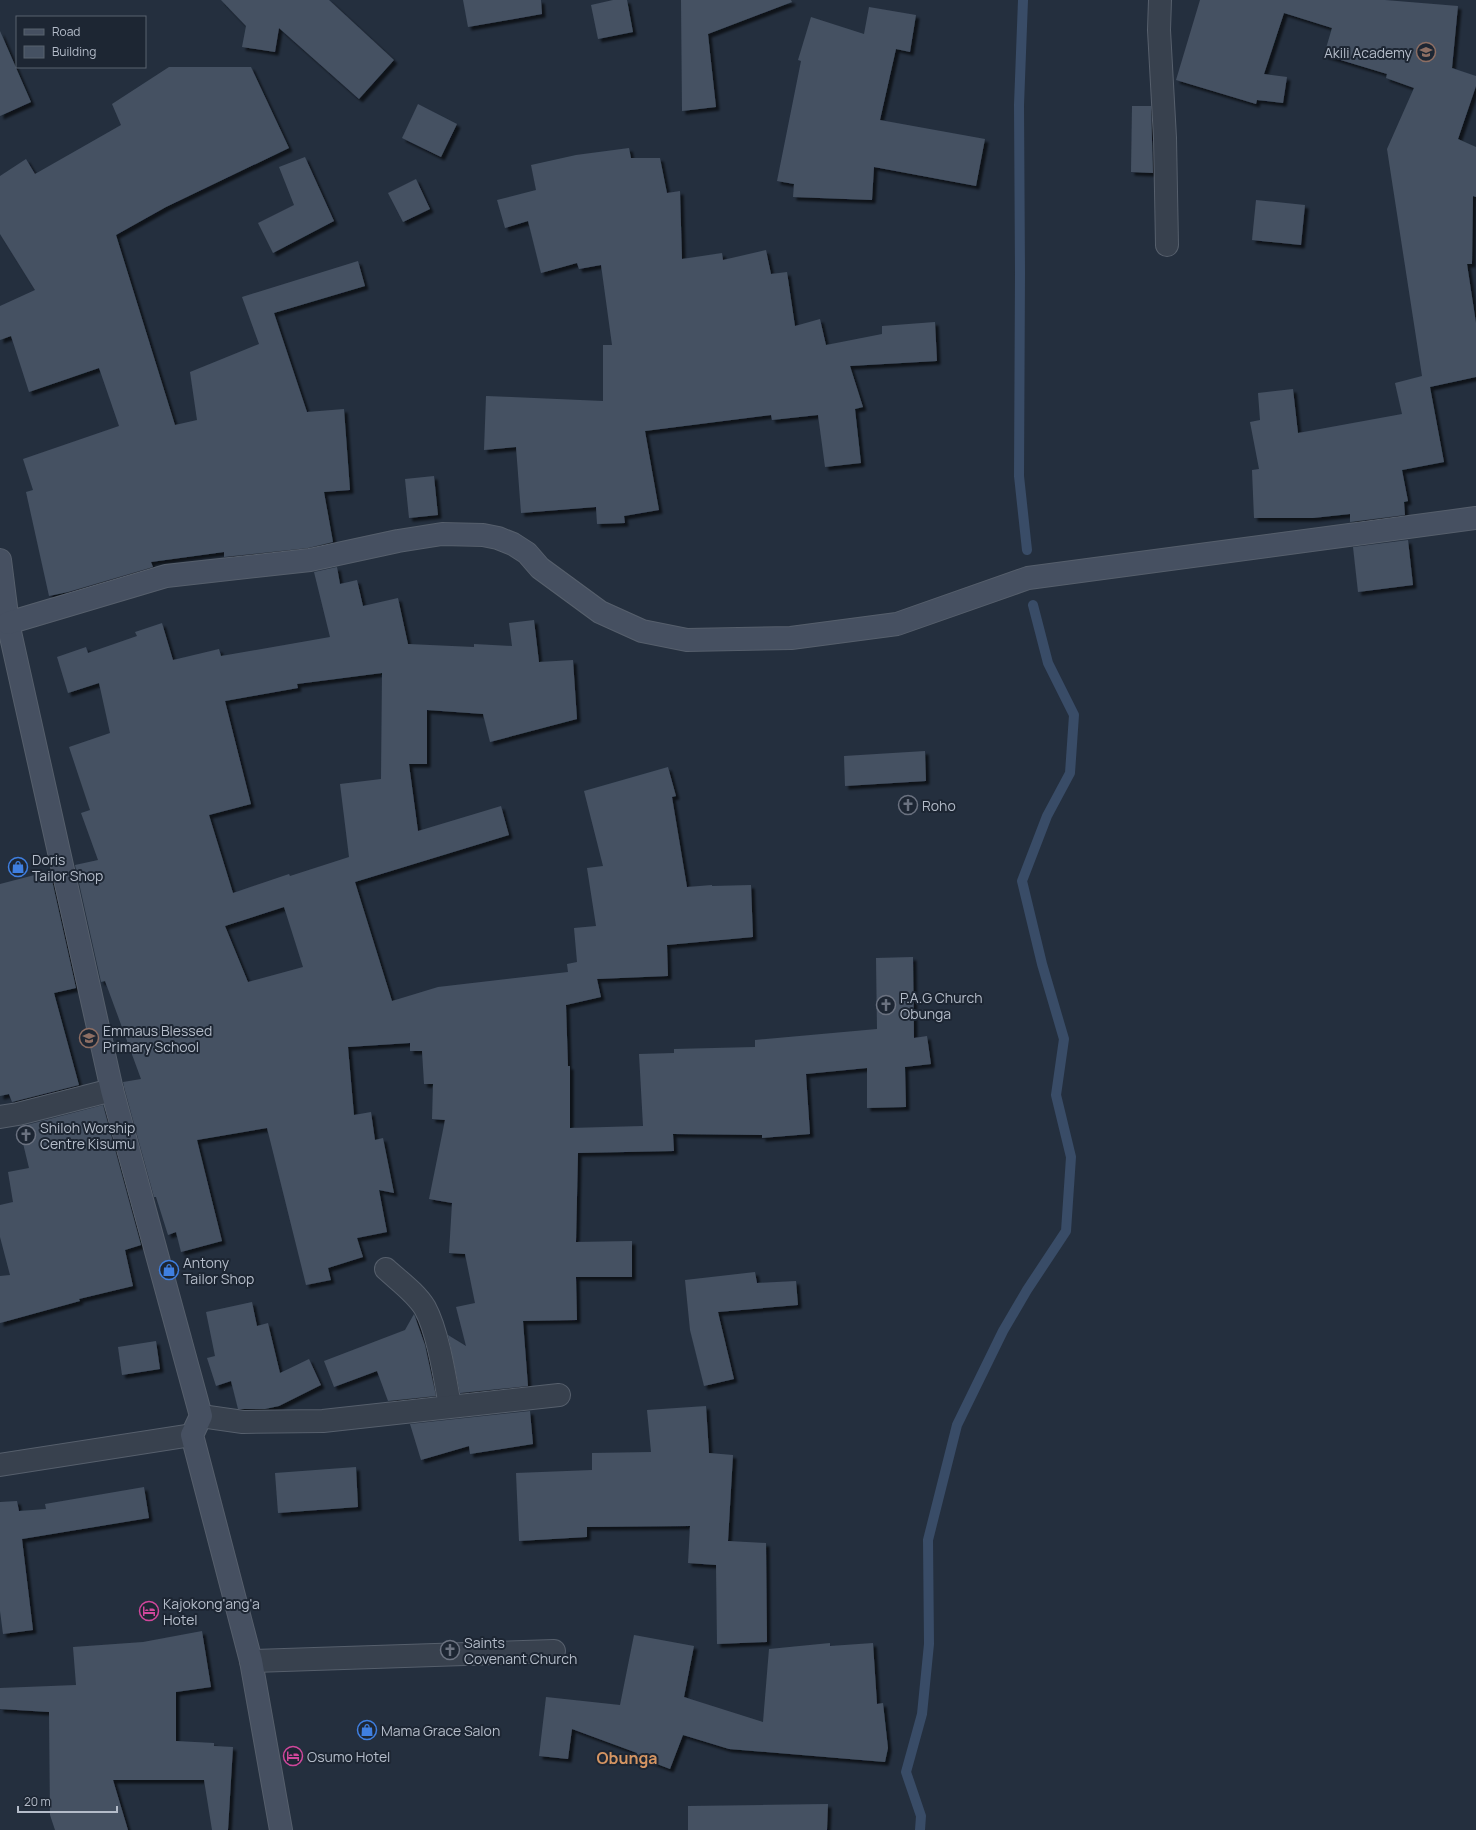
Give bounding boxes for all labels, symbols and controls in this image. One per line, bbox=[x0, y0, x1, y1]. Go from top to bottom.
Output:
legend bbox=[16, 16, 146, 68]
text: Road bbox=[52, 23, 80, 40]
school or university icon: Akili Academy bbox=[1415, 41, 1437, 63]
text: Building bbox=[52, 43, 96, 60]
place label: Akili Academy bbox=[1324, 43, 1413, 62]
church icon: Roho bbox=[897, 794, 919, 816]
place label: Roho bbox=[922, 796, 956, 815]
place label: Doris Tailor Shop bbox=[32, 850, 103, 885]
shop icon: Doris Tailor Shop bbox=[7, 856, 29, 878]
place label: P.A.G Church Obunga bbox=[900, 988, 982, 1023]
church icon: P.A.G Church Obunga bbox=[875, 994, 897, 1016]
place label: Emmaus Blessed Primary School bbox=[103, 1021, 212, 1056]
school or university icon: Emmaus Blessed Primary School bbox=[78, 1027, 100, 1049]
place label: Shiloh Worship Centre Kisumu bbox=[40, 1118, 135, 1153]
church icon: Shiloh Worship Centre Kisumu bbox=[15, 1124, 37, 1146]
place label: Antony Tailor Shop bbox=[183, 1253, 254, 1288]
shop icon: Antony Tailor Shop bbox=[158, 1259, 180, 1281]
place label: Kajokong'ang'a Hotel bbox=[163, 1594, 260, 1629]
hotel icon: Kajokong'ang'a Hotel bbox=[138, 1600, 160, 1622]
place label: Saints Covenant Church bbox=[464, 1633, 577, 1668]
church icon: Saints Covenant Church bbox=[439, 1639, 461, 1661]
shop icon: Mama Grace Salon bbox=[356, 1719, 378, 1741]
place label: Mama Grace Salon bbox=[381, 1721, 500, 1740]
hotel icon: Osumo Hotel bbox=[282, 1745, 304, 1767]
place label: Osumo Hotel bbox=[307, 1747, 390, 1766]
district label: Obunga bbox=[597, 1747, 657, 1769]
scale bar bbox=[18, 1788, 117, 1814]
text: 20 m bbox=[24, 1793, 51, 1810]

